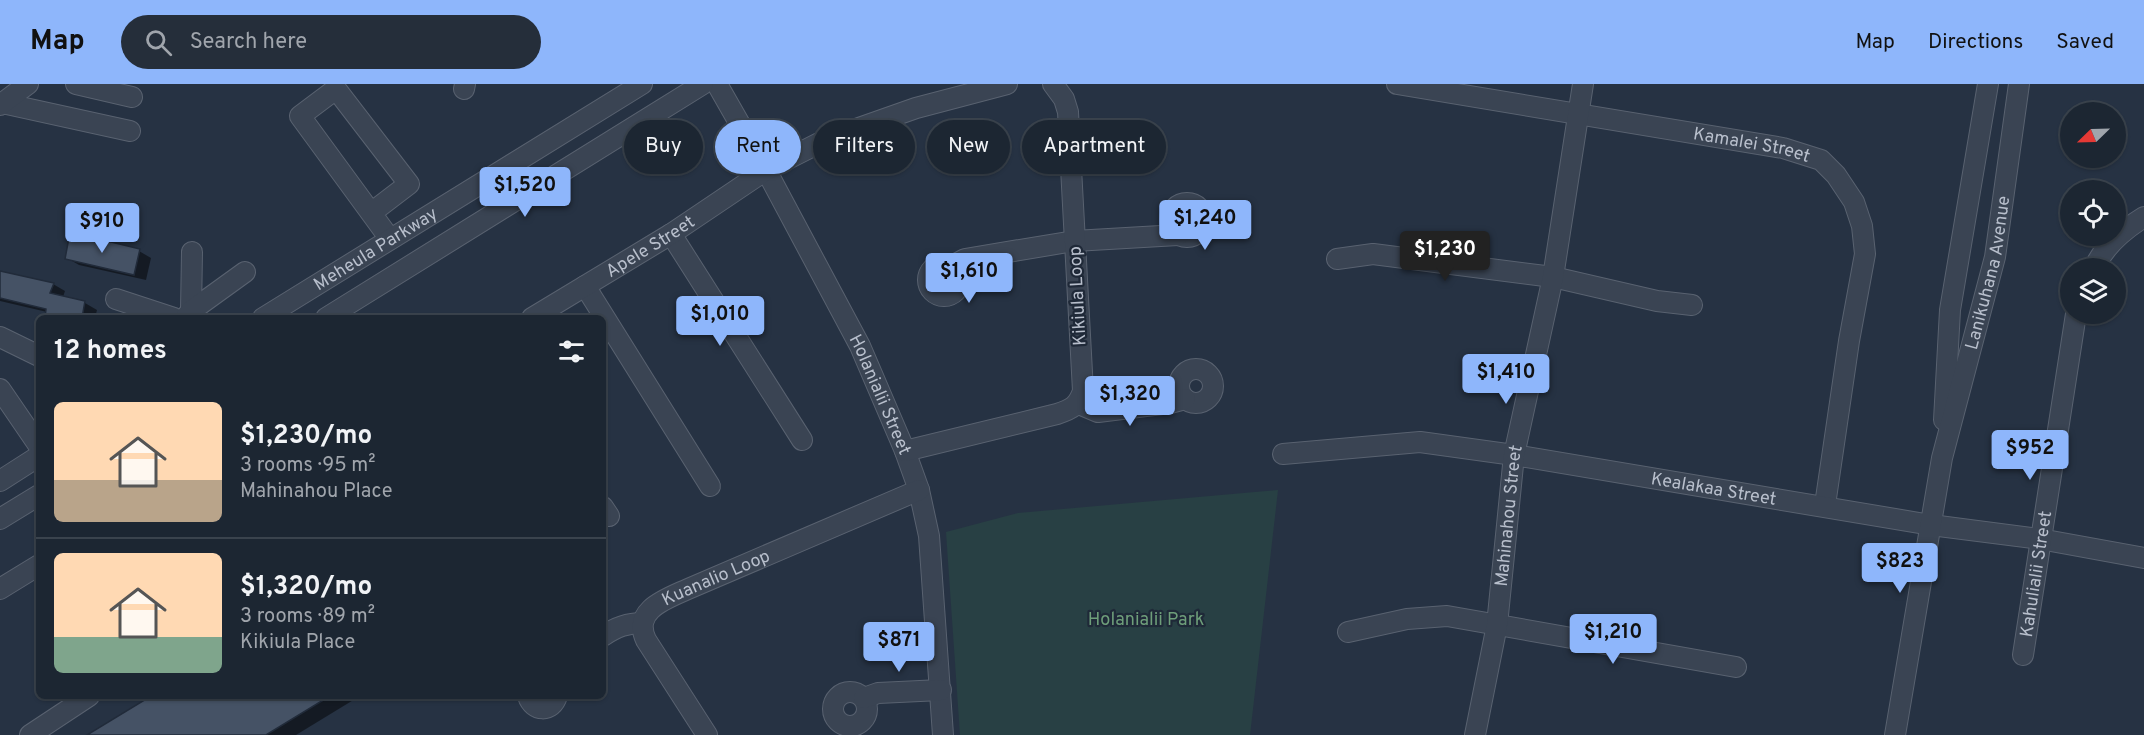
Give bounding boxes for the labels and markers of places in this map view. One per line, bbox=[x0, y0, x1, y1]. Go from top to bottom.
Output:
pin: $1,520 bbox=[476, 167, 574, 218]
pin: $1,240 bbox=[1156, 200, 1254, 251]
pin: $910 bbox=[66, 203, 138, 254]
pin: $1,230 bbox=[1396, 231, 1494, 282]
pin: $1,610 bbox=[920, 253, 1018, 304]
pin: $1,010 bbox=[671, 296, 769, 347]
pin: $1,410 bbox=[1457, 354, 1555, 405]
pin: $1,320 bbox=[1081, 376, 1179, 427]
pin: $952 bbox=[1994, 430, 2066, 481]
pin: $823 bbox=[1864, 543, 1936, 594]
pin: $1,210 bbox=[1564, 614, 1662, 665]
pin: $871 bbox=[863, 622, 935, 673]

